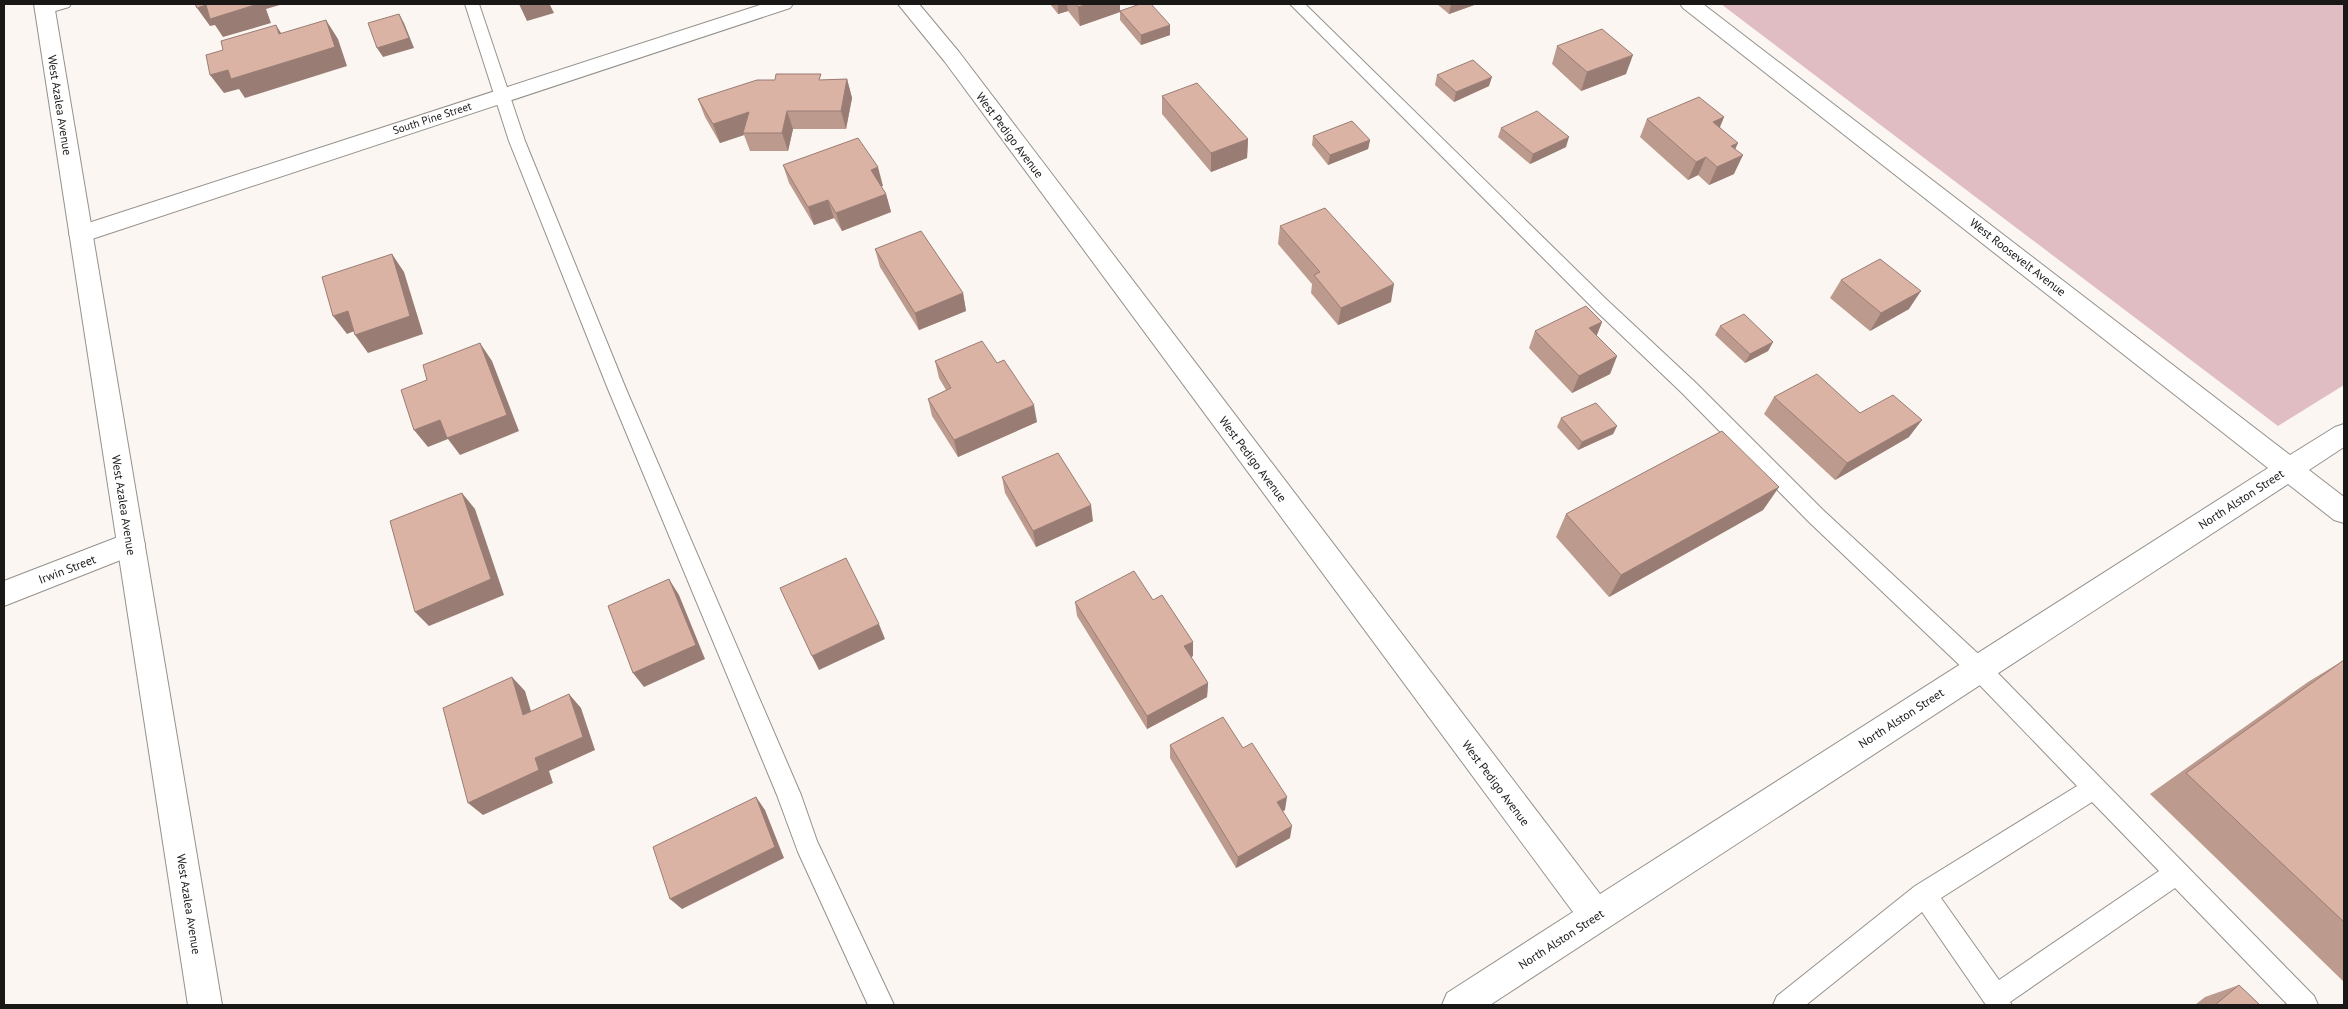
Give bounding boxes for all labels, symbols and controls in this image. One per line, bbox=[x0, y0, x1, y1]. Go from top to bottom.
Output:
street label: West Azalea Avenue bbox=[45, 54, 75, 156]
street label: West Pedigo Avenue bbox=[973, 89, 1047, 181]
street label: South Pine Street bbox=[391, 99, 473, 137]
street label: West Roosevelt Avenue bbox=[1967, 215, 2069, 299]
street label: West Pedigo Avenue bbox=[1216, 413, 1290, 505]
street label: West Azalea Avenue bbox=[109, 454, 139, 556]
street label: North Alston Street bbox=[2195, 466, 2287, 532]
street label: Irwin Street bbox=[36, 551, 98, 587]
street label: North Alston Street bbox=[1855, 685, 1947, 751]
street label: West Pedigo Avenue bbox=[1459, 737, 1533, 829]
street label: West Azalea Avenue bbox=[174, 853, 204, 955]
street label: North Alston Street bbox=[1515, 906, 1607, 972]

